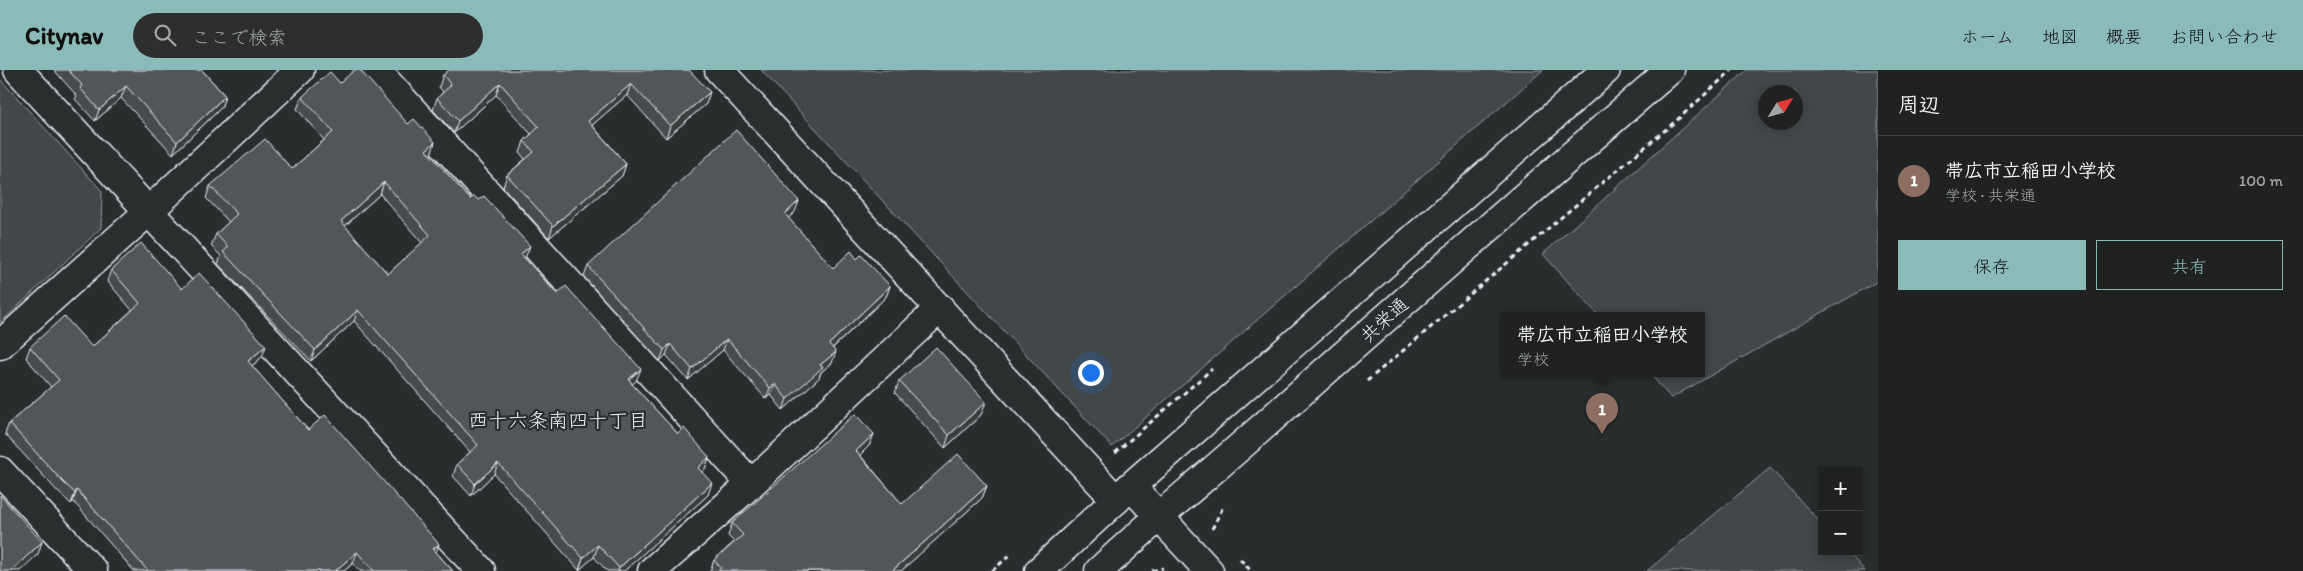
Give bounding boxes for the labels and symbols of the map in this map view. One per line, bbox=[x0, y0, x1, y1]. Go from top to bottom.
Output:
north arrow bbox=[1758, 85, 1803, 130]
street label: 共栄通 bbox=[1355, 292, 1413, 348]
your location bbox=[1078, 360, 1104, 386]
pin: 1 bbox=[1586, 393, 1618, 434]
district label: 西十六条南四十丁目 bbox=[468, 408, 648, 432]

